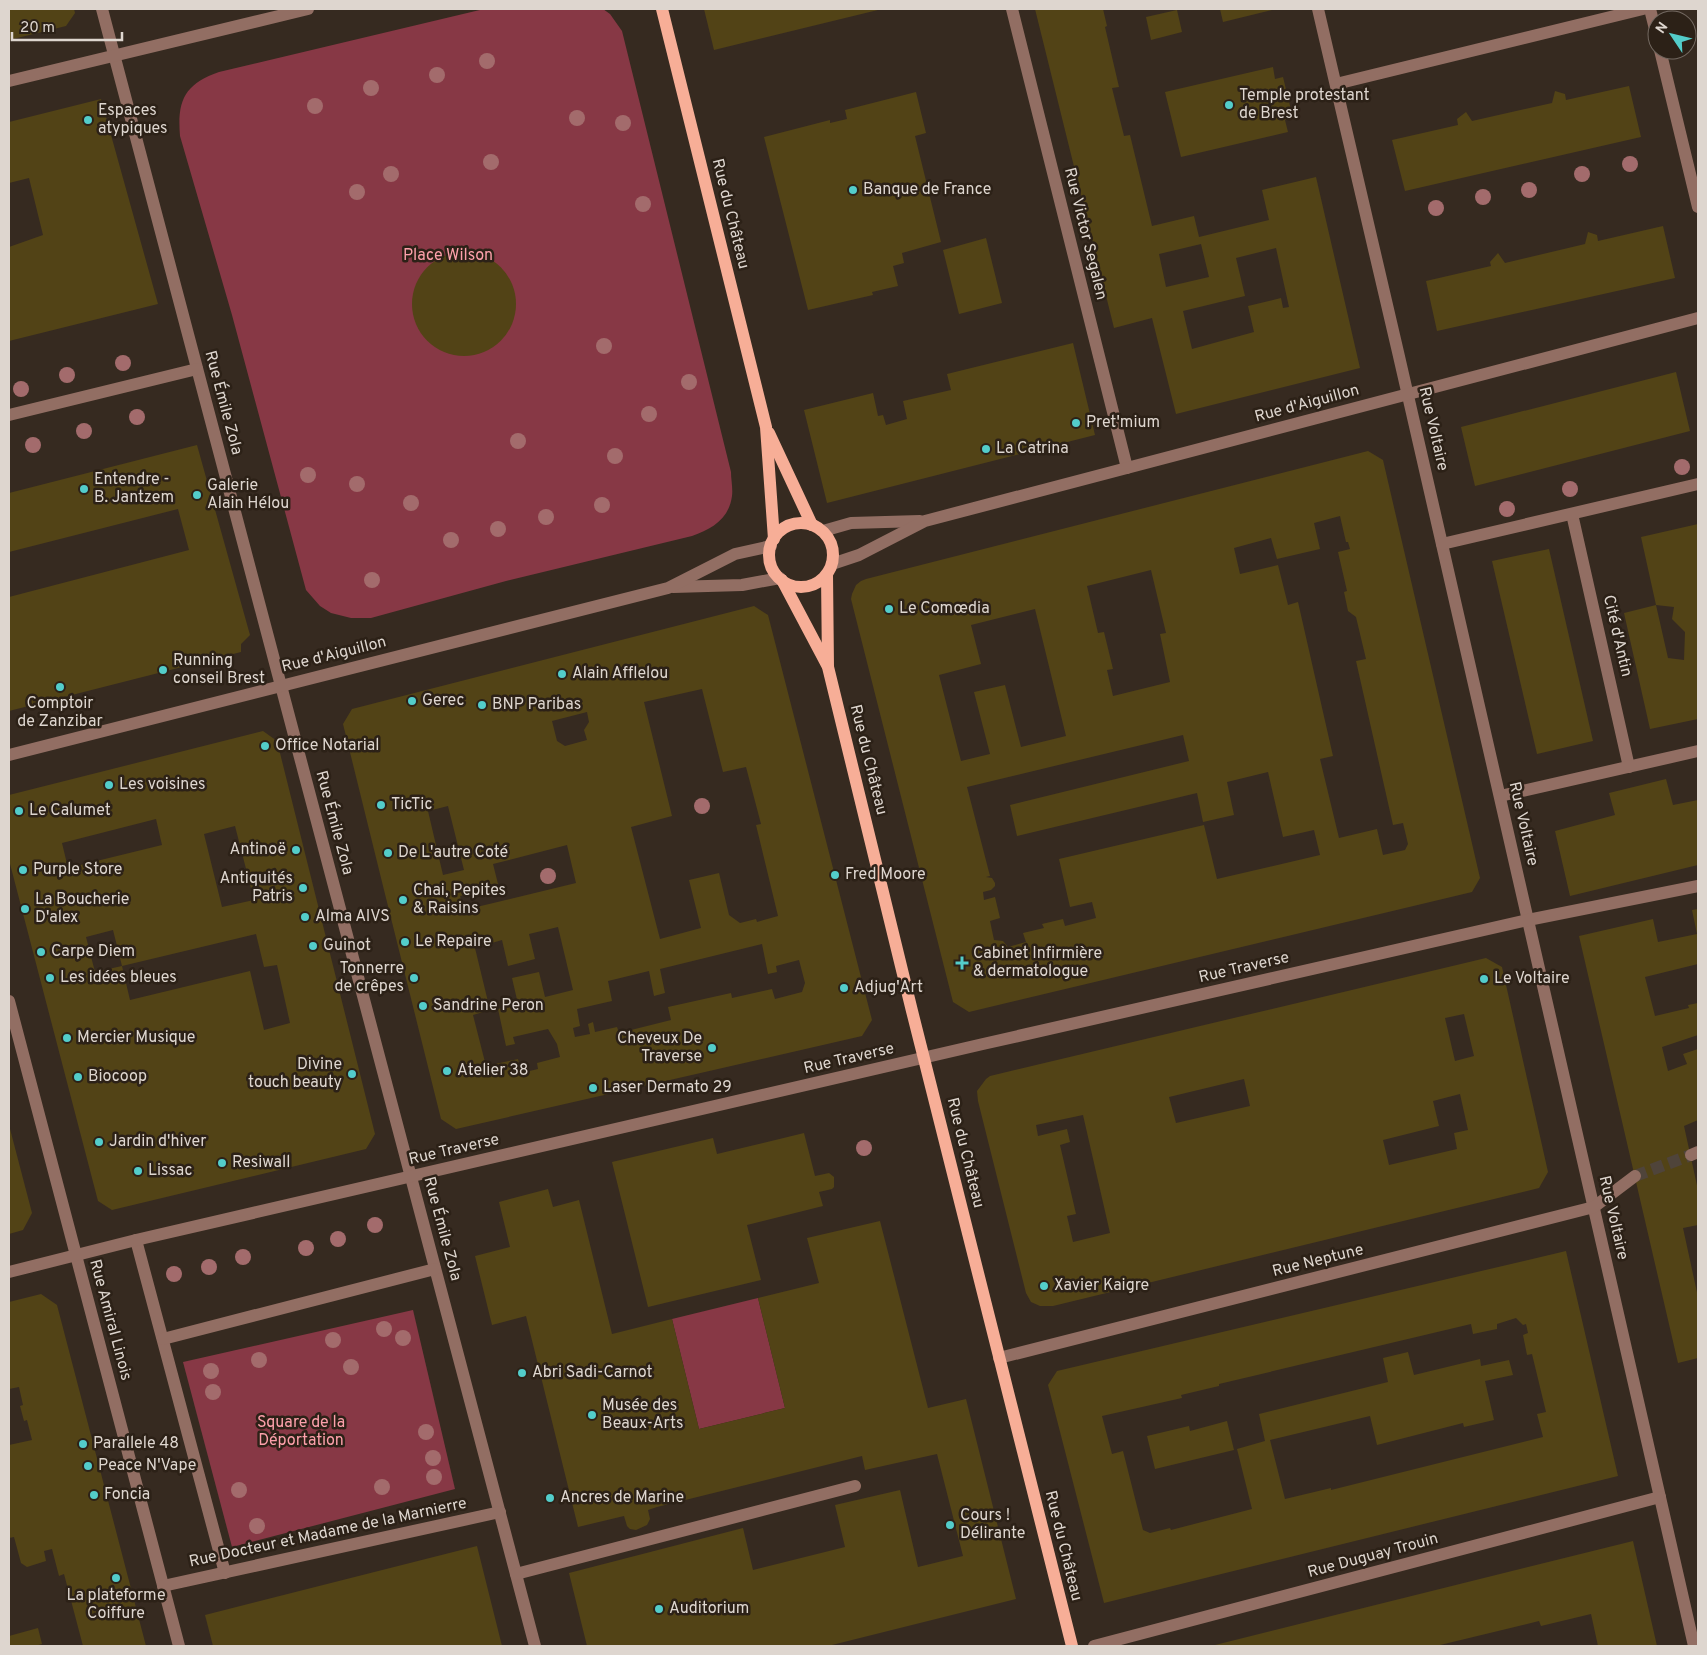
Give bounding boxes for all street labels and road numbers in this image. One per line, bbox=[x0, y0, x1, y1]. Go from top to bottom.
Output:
street label: Rue du Château bbox=[707, 157, 753, 271]
street label: Rue Victor Segalen bbox=[1059, 166, 1111, 302]
street label: Rue Émile Zola bbox=[199, 348, 248, 457]
street label: Rue d'Aiguillon bbox=[1253, 380, 1361, 428]
street label: Rue Voltaire bbox=[1414, 385, 1452, 473]
street label: Cité d'Antin bbox=[1598, 593, 1636, 679]
street label: Rue d'Aiguillon bbox=[279, 632, 389, 678]
street label: Rue du Château bbox=[845, 703, 891, 817]
street label: Rue Émile Zola bbox=[310, 768, 359, 877]
street label: Rue Voltaire bbox=[1504, 780, 1542, 868]
street label: Rue Traverse bbox=[1197, 948, 1291, 988]
street label: Rue Traverse bbox=[802, 1039, 896, 1079]
street label: Rue du Château bbox=[942, 1096, 988, 1210]
street label: Rue Traverse bbox=[407, 1130, 501, 1170]
street label: Rue Émile Zola bbox=[418, 1174, 467, 1283]
street label: Rue Voltaire bbox=[1594, 1174, 1632, 1262]
street label: Rue Neptune bbox=[1270, 1240, 1366, 1282]
street label: Rue Amiral Linois bbox=[84, 1257, 136, 1383]
street label: Rue du Château bbox=[1040, 1489, 1086, 1603]
street label: Rue Docteur et Madame de la Marnierre bbox=[187, 1494, 469, 1572]
street label: Rue Duguay Trouin bbox=[1306, 1529, 1440, 1583]

